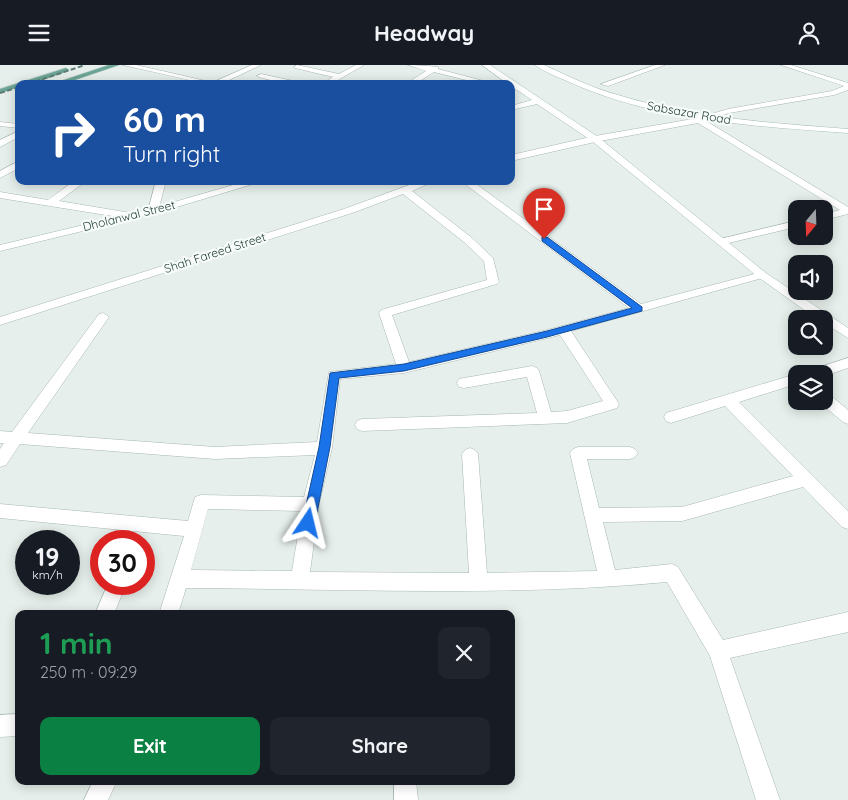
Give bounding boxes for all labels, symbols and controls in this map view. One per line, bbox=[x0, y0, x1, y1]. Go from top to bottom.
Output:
icon: menu bbox=[25, 19, 53, 47]
text: Headway bbox=[374, 19, 474, 47]
icon: person bbox=[795, 19, 823, 47]
text: 60 m bbox=[123, 97, 206, 141]
street label: Sabsazar Road bbox=[646, 98, 732, 127]
icon: right bbox=[40, 100, 105, 165]
text: Turn right bbox=[123, 140, 220, 168]
pin bbox=[523, 188, 565, 239]
icon: arrive bbox=[530, 195, 558, 223]
street label: Dholanwal Street bbox=[81, 197, 177, 234]
north arrow bbox=[788, 200, 832, 245]
map controls bbox=[788, 200, 833, 410]
street label: Shah Fareed Street bbox=[162, 229, 268, 276]
button: sound bbox=[788, 255, 833, 300]
button: search bbox=[788, 310, 833, 355]
button: layers bbox=[788, 365, 833, 410]
position arrow bbox=[281, 496, 333, 548]
speed limit sign: 30 bbox=[90, 530, 155, 595]
text: 19 bbox=[36, 541, 59, 572]
text: km/h bbox=[32, 567, 63, 582]
text: 1 min bbox=[40, 624, 113, 662]
button: close bbox=[438, 627, 490, 679]
text: 250 m · 09:29 bbox=[40, 662, 137, 682]
button: Exit bbox=[40, 717, 260, 775]
button: Share bbox=[270, 717, 490, 775]

